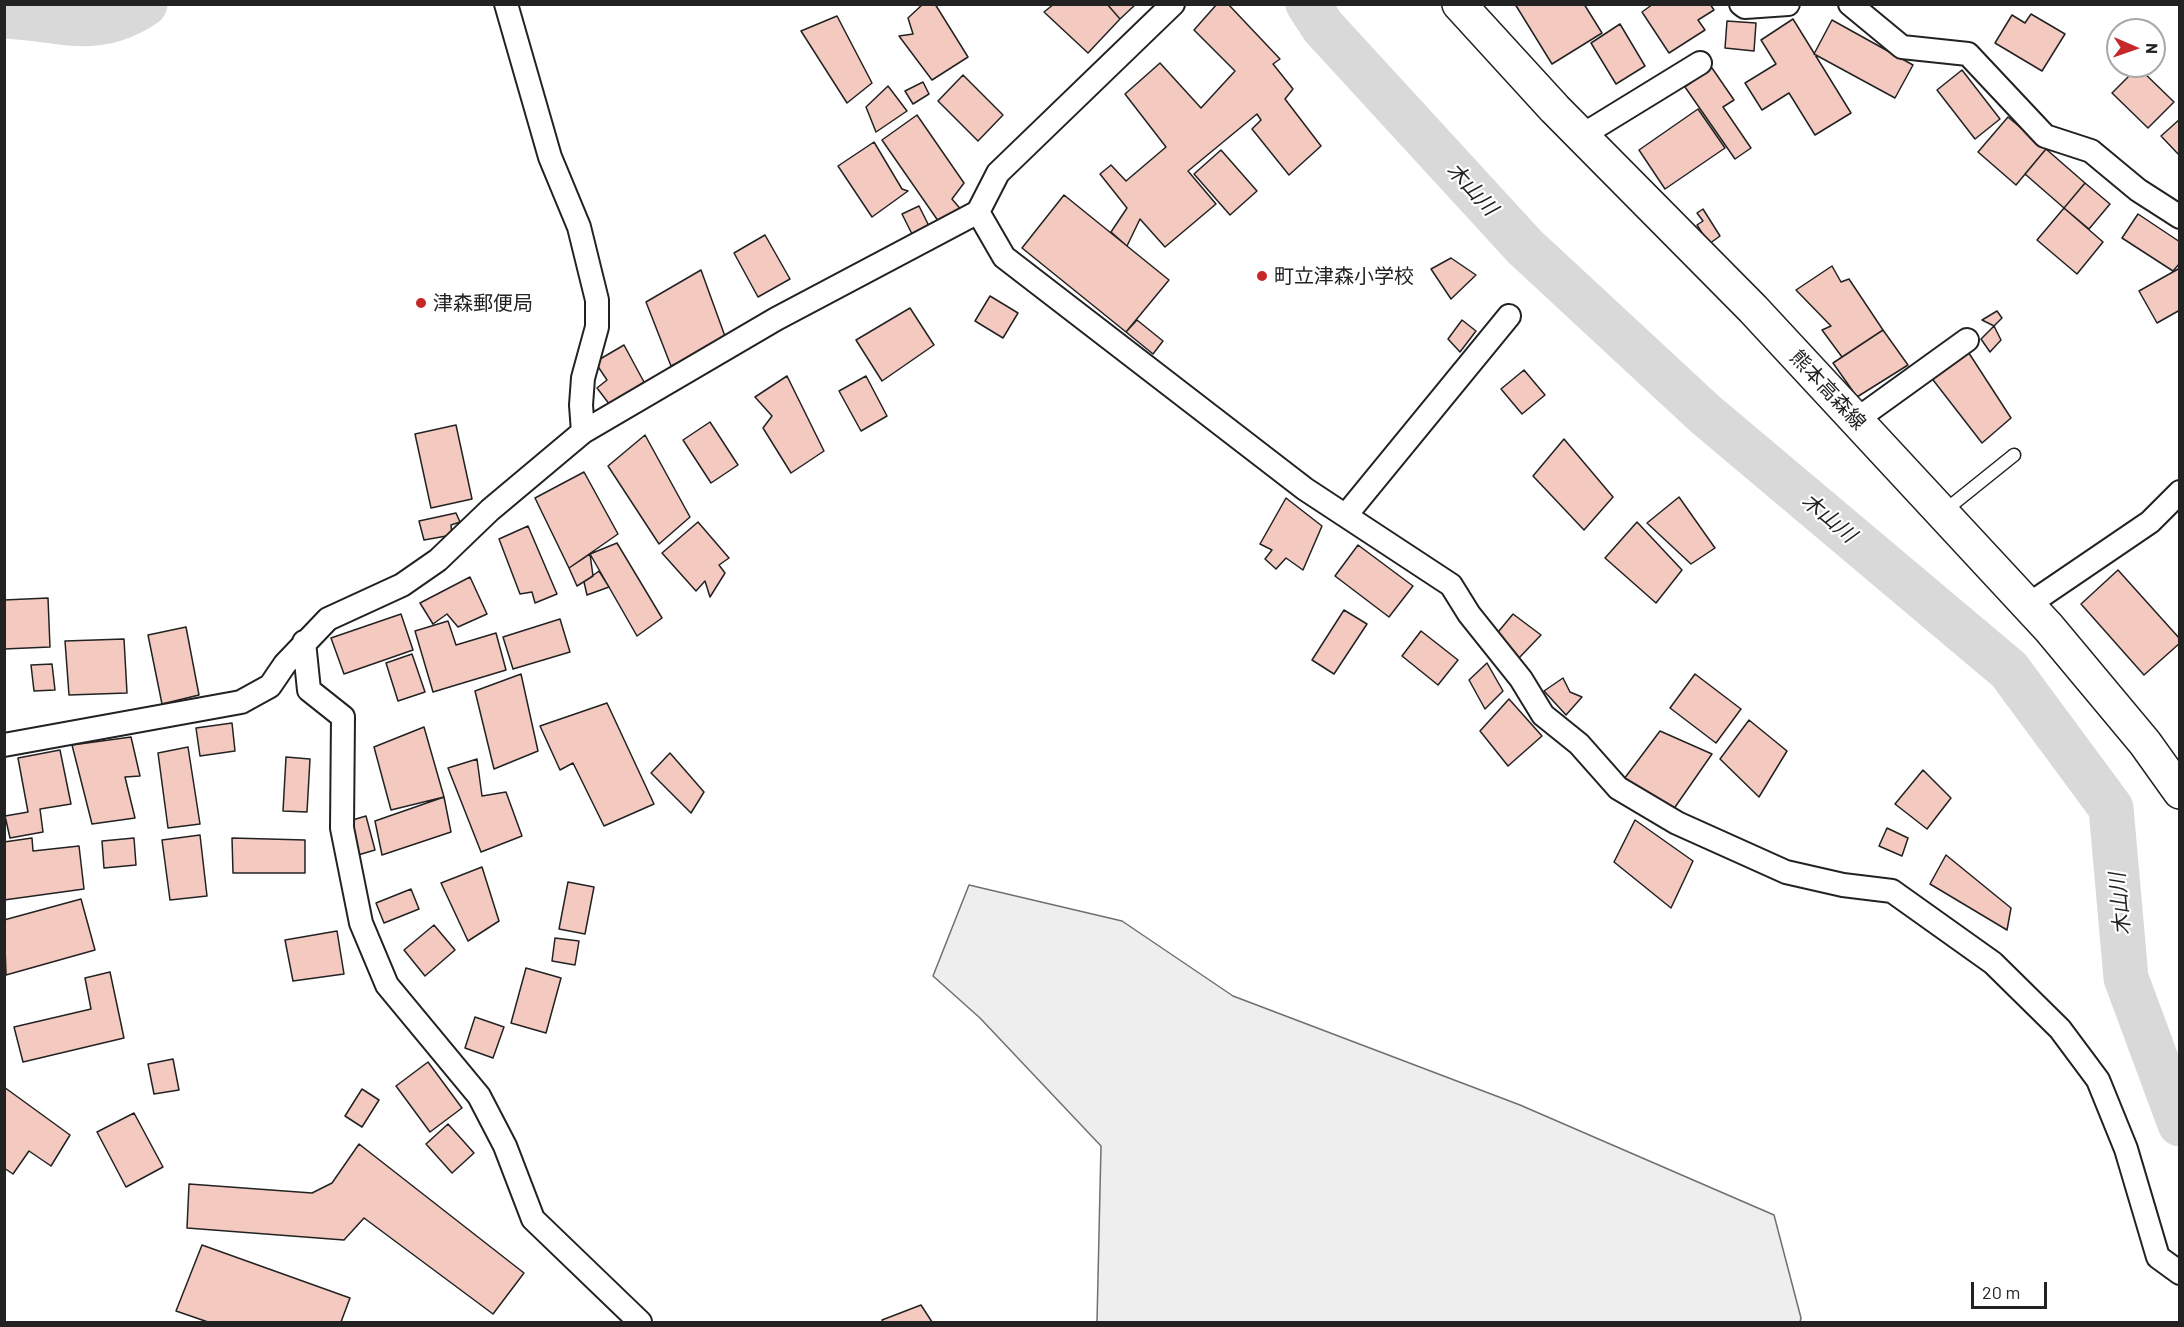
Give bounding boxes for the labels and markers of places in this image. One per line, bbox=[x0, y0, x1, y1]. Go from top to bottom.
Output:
place label: 町立津森小学校 bbox=[1274, 264, 1414, 288]
marker: 町立津森小学校 bbox=[1255, 269, 1269, 283]
place label: 津森郵便局 bbox=[433, 291, 533, 315]
marker: 津森郵便局 bbox=[414, 296, 428, 310]

